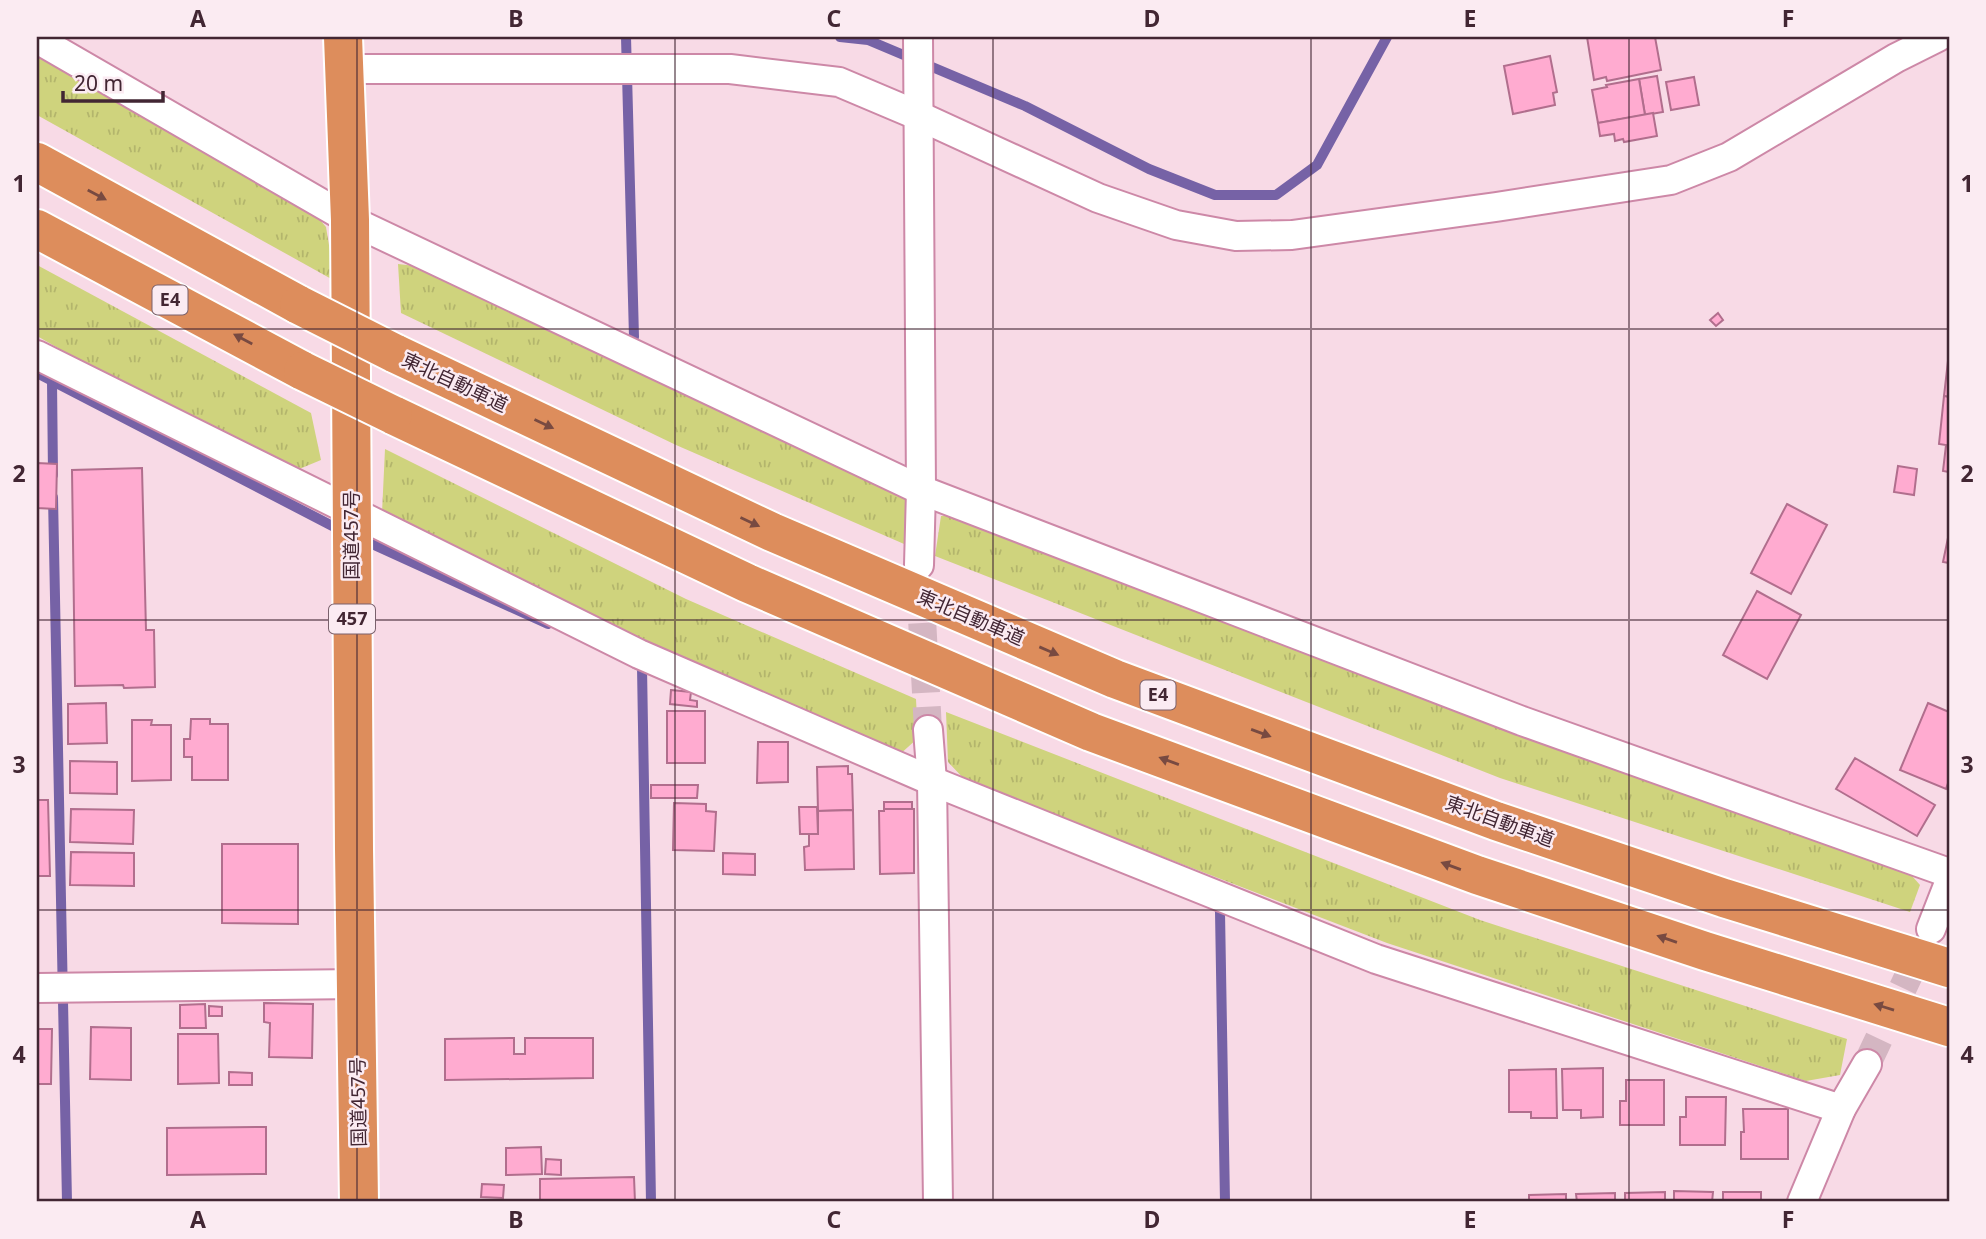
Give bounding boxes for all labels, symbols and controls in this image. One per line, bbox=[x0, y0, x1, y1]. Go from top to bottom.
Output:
text: A bbox=[190, 2, 206, 34]
text: B bbox=[508, 2, 524, 34]
text: C bbox=[827, 2, 842, 34]
text: D bbox=[1144, 2, 1160, 34]
text: E bbox=[1464, 2, 1476, 34]
text: F bbox=[1782, 2, 1794, 34]
scale bar bbox=[63, 60, 163, 104]
text: 20 m bbox=[74, 69, 123, 97]
text: 1 bbox=[12, 167, 26, 199]
text: 1 bbox=[1960, 167, 1974, 199]
one-way arrow bbox=[87, 189, 107, 201]
road number: E4 bbox=[152, 286, 188, 314]
one-way arrow bbox=[233, 333, 253, 344]
street label: 東北自動車道 bbox=[398, 346, 512, 418]
one-way arrow bbox=[534, 418, 554, 430]
text: 2 bbox=[12, 457, 26, 489]
text: 2 bbox=[1960, 457, 1974, 489]
street label: 国道457号 bbox=[338, 490, 364, 580]
one-way arrow bbox=[740, 516, 760, 527]
street label: 東北自動車道 bbox=[913, 583, 1029, 651]
road number: 457 bbox=[329, 604, 375, 634]
one-way arrow bbox=[1038, 645, 1059, 656]
road number: E4 bbox=[1140, 680, 1176, 710]
one-way arrow bbox=[1250, 728, 1271, 739]
text: 3 bbox=[12, 748, 26, 780]
text: 3 bbox=[1960, 748, 1974, 780]
one-way arrow bbox=[1159, 755, 1180, 766]
street label: 東北自動車道 bbox=[1442, 789, 1558, 853]
one-way arrow bbox=[1441, 860, 1462, 871]
one-way arrow bbox=[1656, 933, 1677, 944]
one-way arrow bbox=[1873, 1001, 1894, 1011]
text: 4 bbox=[12, 1038, 26, 1070]
text: 4 bbox=[1960, 1038, 1974, 1070]
street label: 国道457号 bbox=[344, 1057, 372, 1147]
text: A bbox=[190, 1203, 206, 1235]
text: B bbox=[508, 1203, 524, 1235]
text: C bbox=[827, 1203, 842, 1235]
text: D bbox=[1144, 1203, 1160, 1235]
text: E bbox=[1464, 1203, 1476, 1235]
text: F bbox=[1782, 1203, 1794, 1235]

